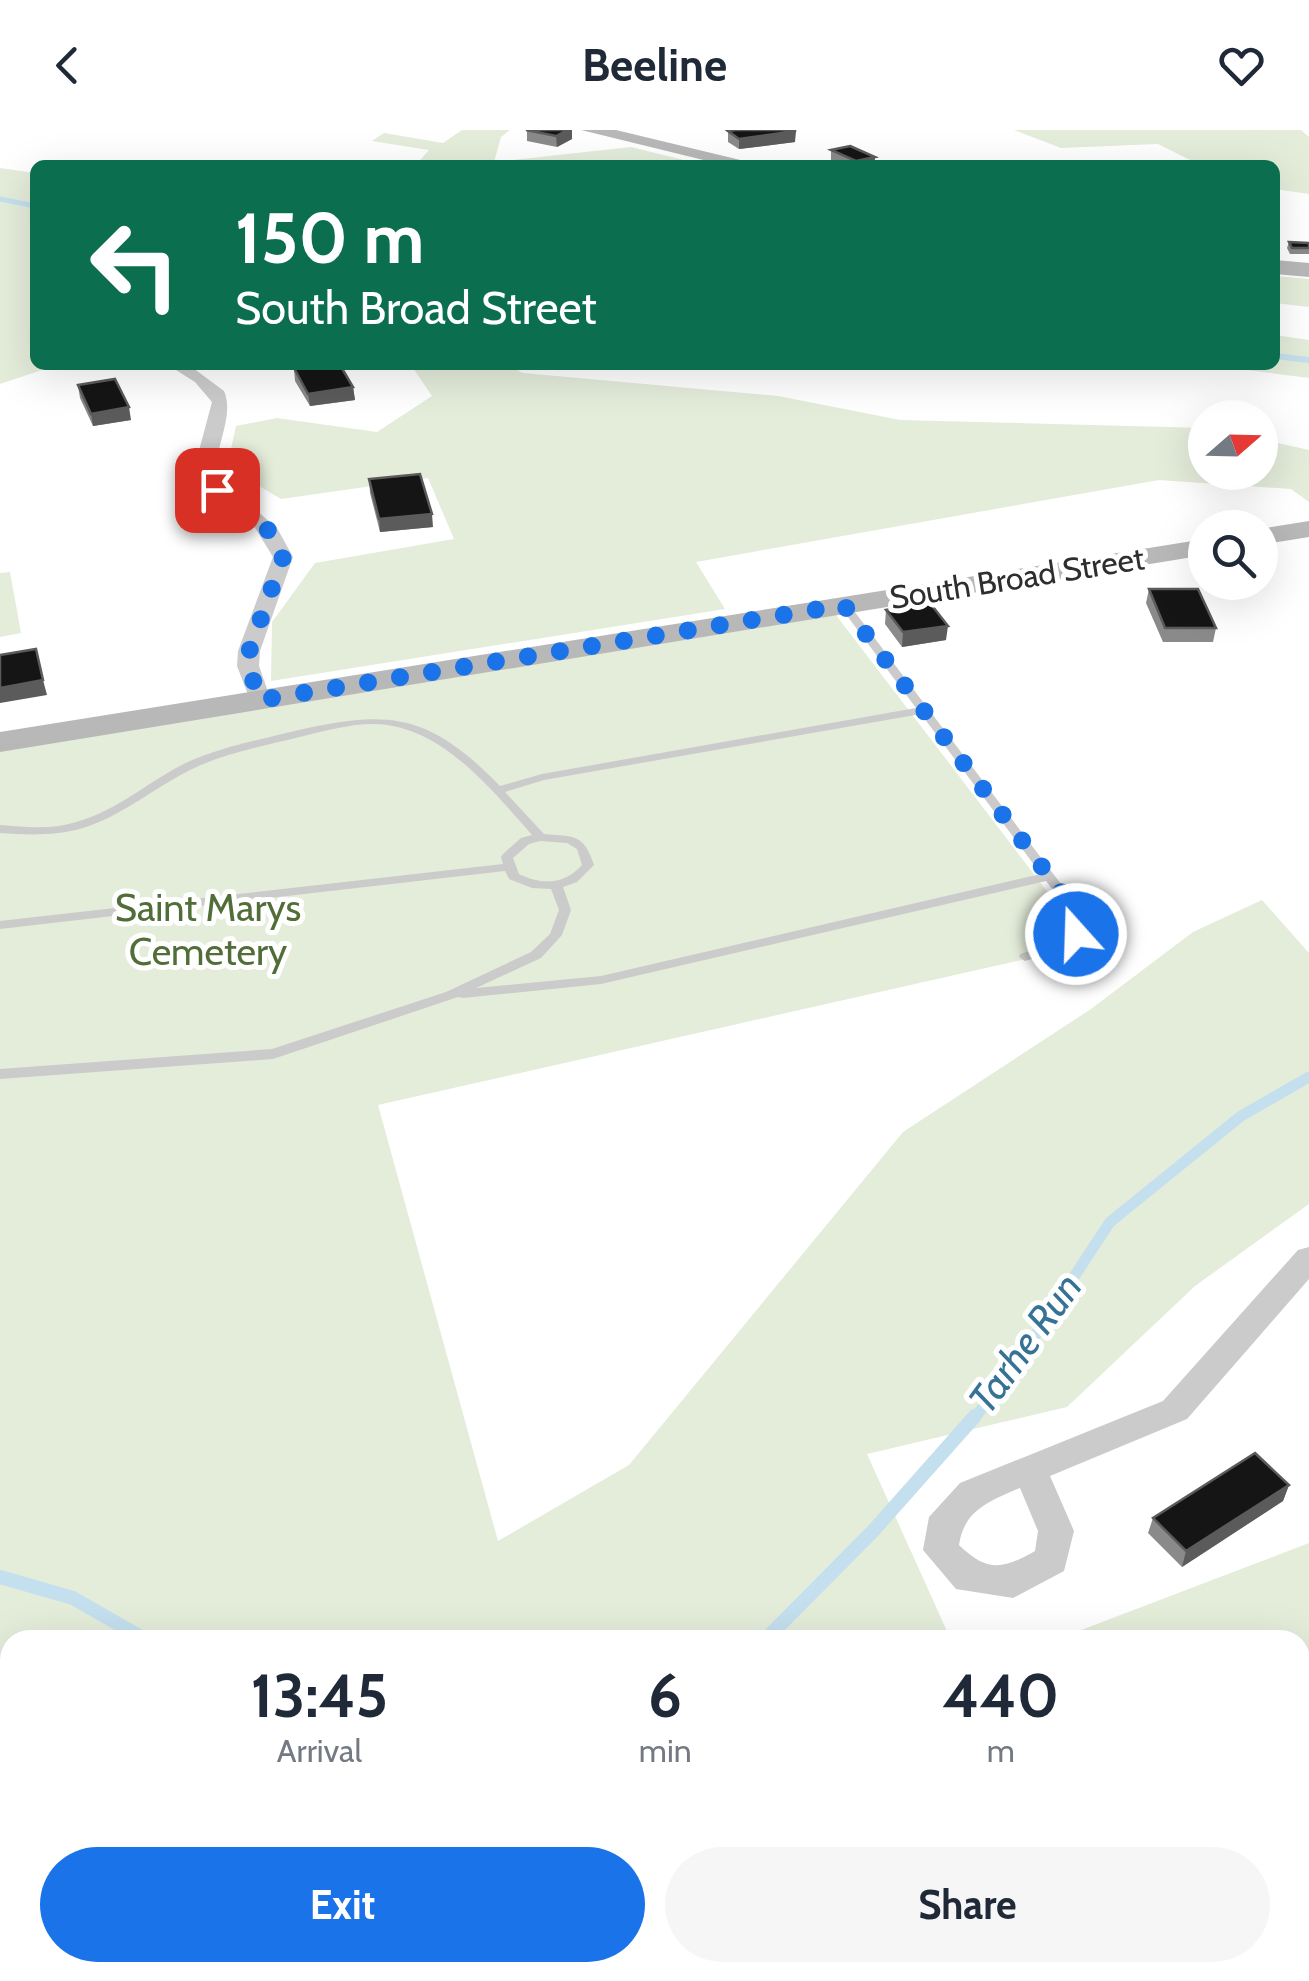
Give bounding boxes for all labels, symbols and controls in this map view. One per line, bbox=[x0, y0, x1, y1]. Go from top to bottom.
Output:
icon: back bbox=[40, 38, 95, 93]
text: Beeline bbox=[582, 38, 727, 92]
icon: heart bbox=[1214, 38, 1269, 93]
text: 150 m bbox=[235, 195, 424, 281]
icon: left bbox=[70, 200, 200, 330]
text: South Broad Street bbox=[235, 281, 597, 335]
north arrow bbox=[1188, 400, 1278, 490]
map controls bbox=[1188, 400, 1278, 600]
pin bbox=[175, 448, 260, 533]
icon: arrive bbox=[190, 463, 245, 518]
button: search bbox=[1188, 510, 1278, 600]
street label: South Broad Street bbox=[887, 538, 1147, 617]
position arrow bbox=[1024, 882, 1128, 986]
park label: Saint Marys Cemetery bbox=[115, 884, 301, 975]
water label: Tarhe Run bbox=[957, 1263, 1092, 1422]
text: 13:45 bbox=[251, 1659, 388, 1732]
text: 6 bbox=[648, 1659, 682, 1732]
text: 440 bbox=[942, 1659, 1059, 1732]
text: Arrival bbox=[277, 1731, 362, 1770]
text: min bbox=[639, 1731, 692, 1770]
text: m bbox=[987, 1731, 1015, 1770]
button: Exit bbox=[40, 1847, 645, 1962]
button: Share bbox=[665, 1847, 1270, 1962]

